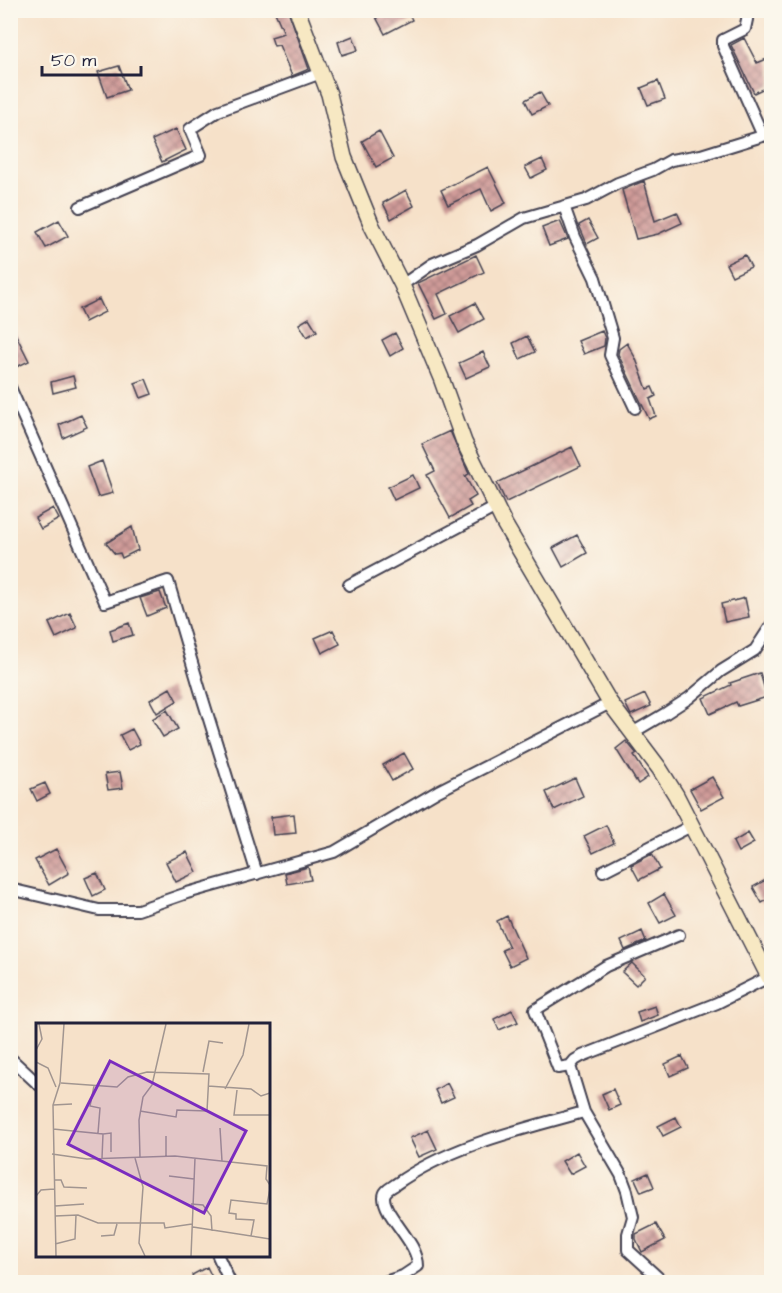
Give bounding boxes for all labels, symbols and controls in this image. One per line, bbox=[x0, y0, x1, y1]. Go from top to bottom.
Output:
scale bar bbox=[42, 39, 141, 77]
text: 50 m bbox=[51, 48, 96, 73]
inset map bbox=[36, 1023, 270, 1257]

